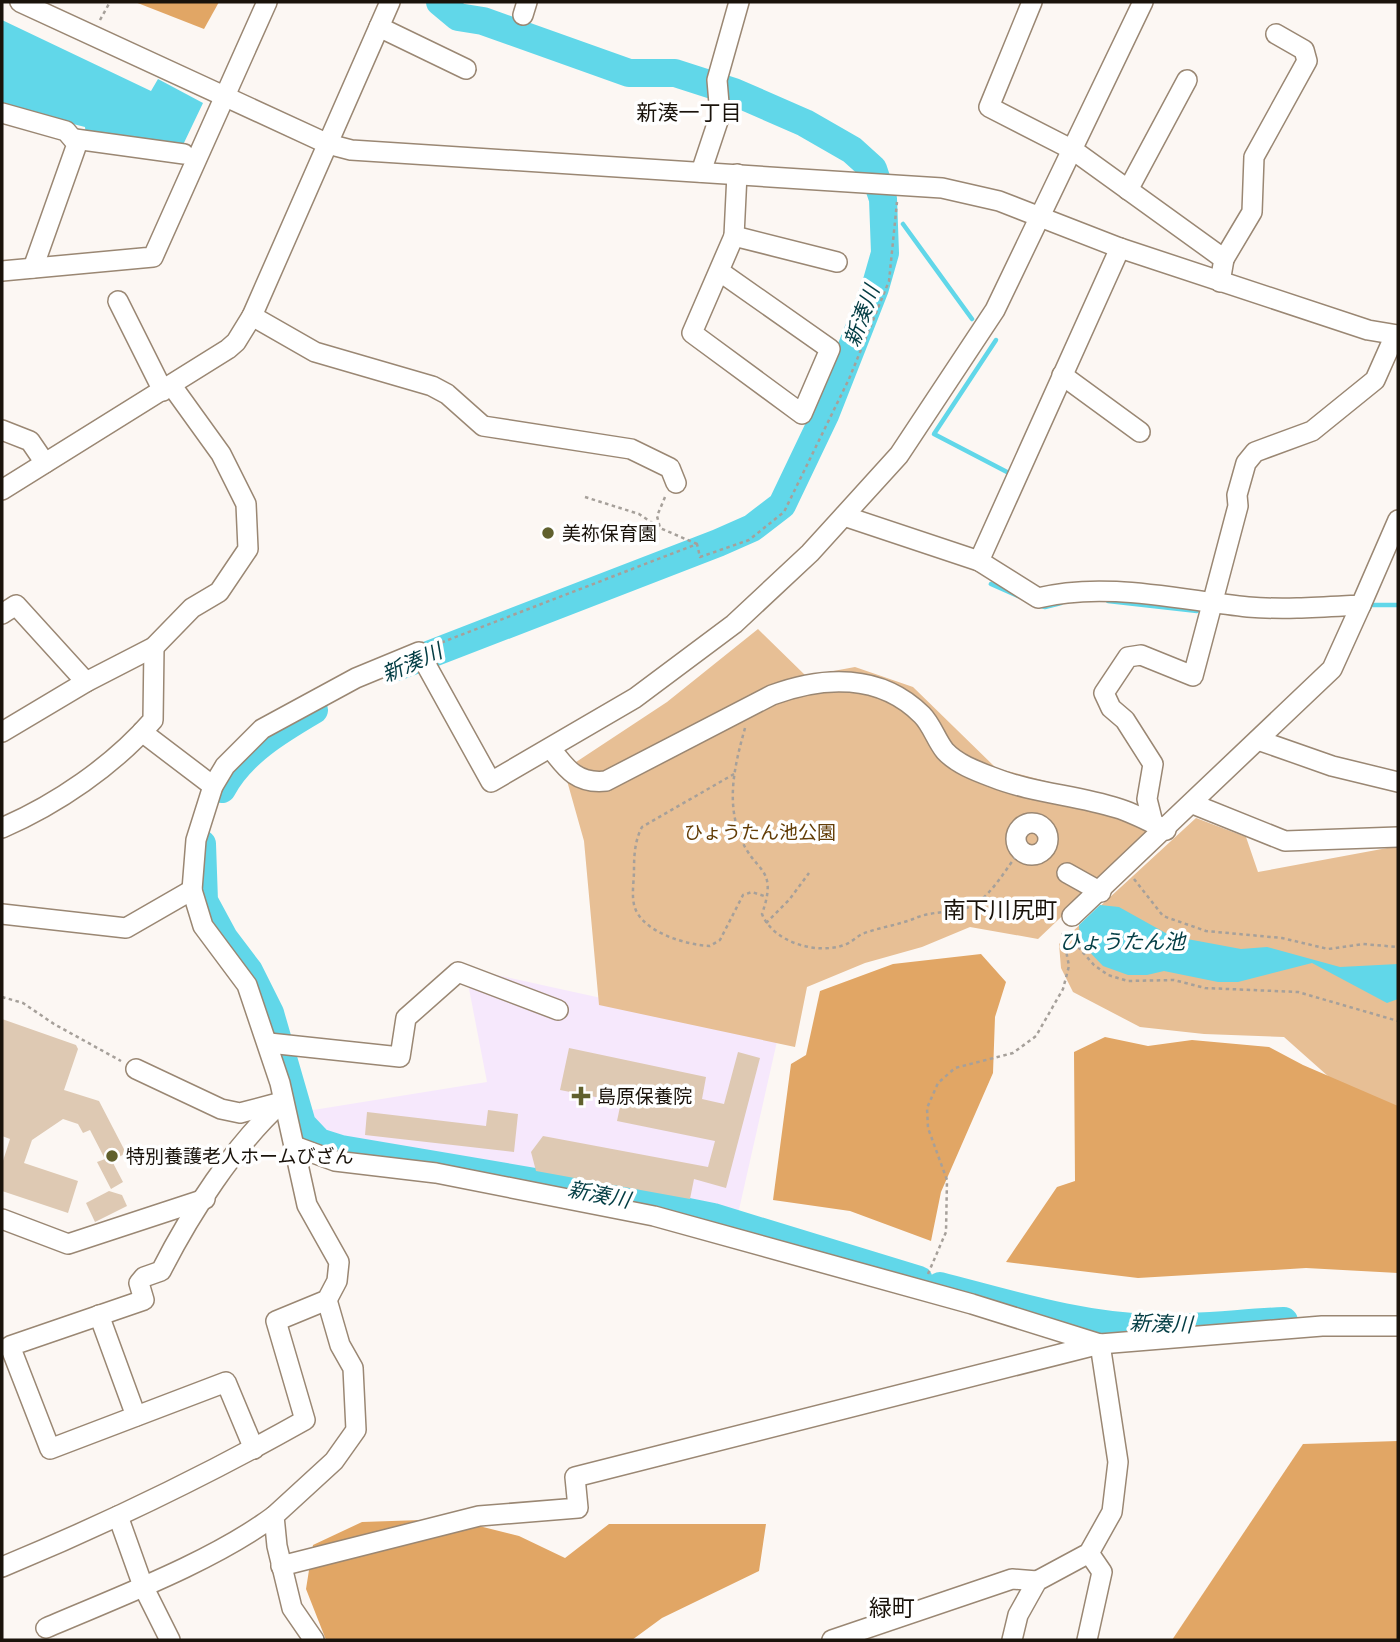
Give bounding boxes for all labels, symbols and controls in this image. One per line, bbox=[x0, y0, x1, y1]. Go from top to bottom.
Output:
district label: 新湊一丁目 bbox=[637, 101, 742, 125]
water label: 新湊川 bbox=[840, 280, 885, 350]
place label: 美祢保育園 bbox=[562, 522, 657, 544]
marker: 美祢保育園 bbox=[540, 525, 556, 541]
water label: 新湊川 bbox=[378, 638, 447, 687]
park label: ひょうたん池公園 bbox=[684, 821, 836, 843]
district label: 南下川尻町 bbox=[943, 897, 1058, 923]
water label: ひょうたん池 bbox=[1059, 930, 1187, 954]
place label: 島原保養院 bbox=[597, 1085, 692, 1107]
marker: 島原保養院 bbox=[571, 1086, 591, 1106]
place label: 特別養護老人ホームびざん bbox=[126, 1145, 353, 1167]
marker: 特別養護老人ホームびざん bbox=[104, 1148, 120, 1164]
water label: 新湊川 bbox=[566, 1177, 634, 1213]
water label: 新湊川 bbox=[1129, 1311, 1195, 1337]
district label: 緑町 bbox=[869, 1595, 915, 1621]

